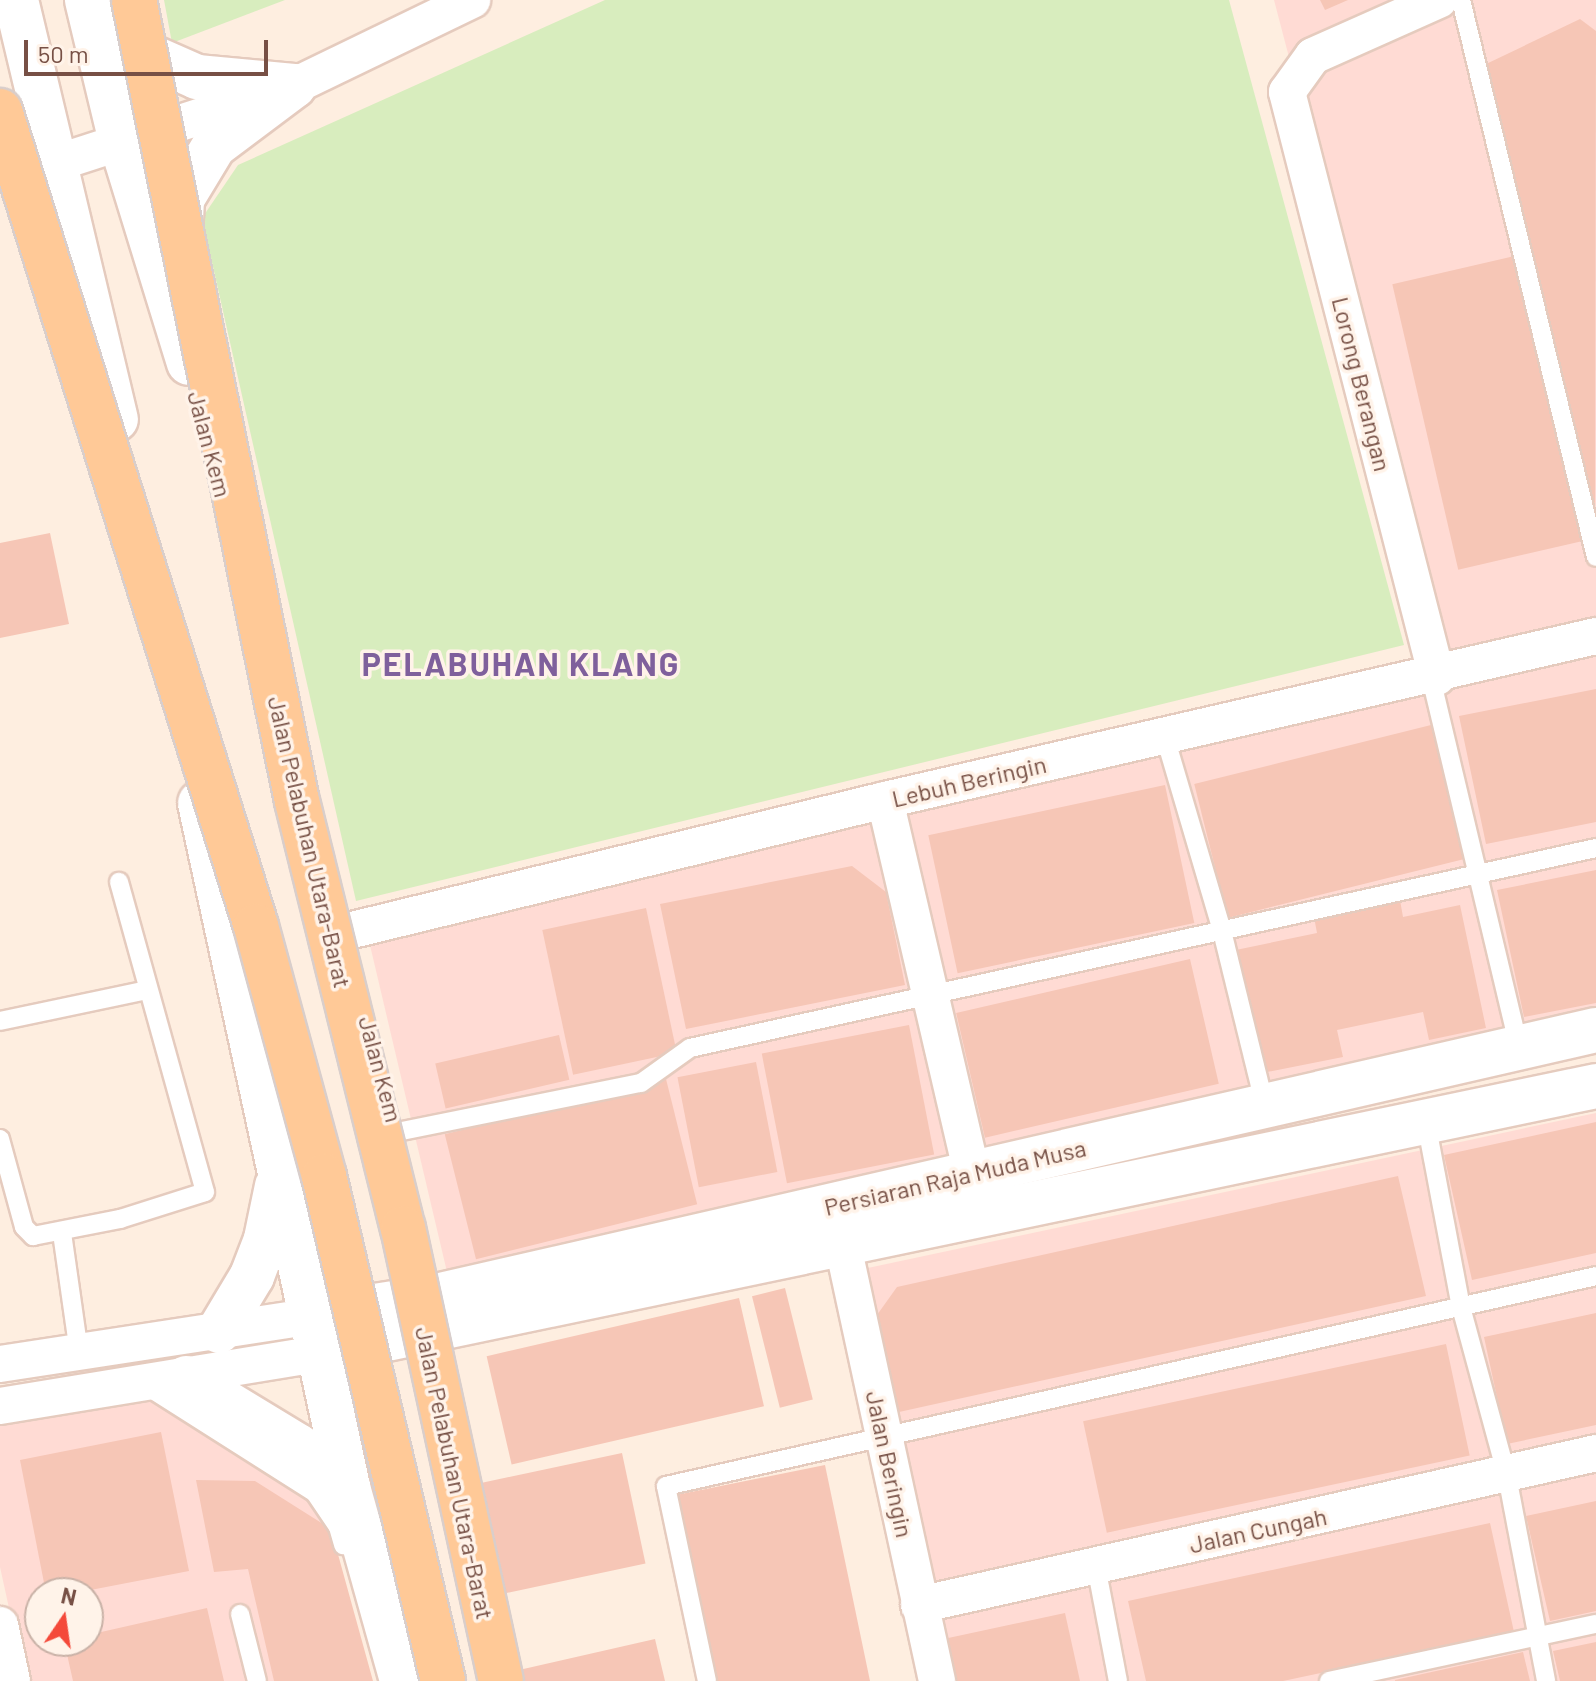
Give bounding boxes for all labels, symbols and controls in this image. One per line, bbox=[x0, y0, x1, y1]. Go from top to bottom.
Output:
scale bar bbox=[28, 24, 272, 74]
text: 50 m bbox=[38, 39, 89, 68]
street label: Lorong Berangan bbox=[1326, 294, 1398, 474]
street label: Jalan Kem bbox=[182, 388, 238, 500]
district label: PELABUHAN KLANG bbox=[362, 644, 680, 682]
street label: Jalan Pelabuhan Utara-Barat bbox=[262, 693, 358, 991]
street label: Lebuh Beringin bbox=[889, 749, 1049, 813]
street label: Jalan Kem bbox=[353, 1013, 409, 1125]
street label: Persiaran Raja Muda Musa bbox=[821, 1133, 1089, 1221]
street label: Jalan Pelabuhan Utara-Barat bbox=[410, 1324, 500, 1622]
street label: Jalan Beringin bbox=[860, 1388, 920, 1540]
street label: Jalan Cungah bbox=[1187, 1501, 1329, 1559]
north arrow bbox=[24, 1577, 104, 1657]
text: N bbox=[59, 1581, 79, 1610]

